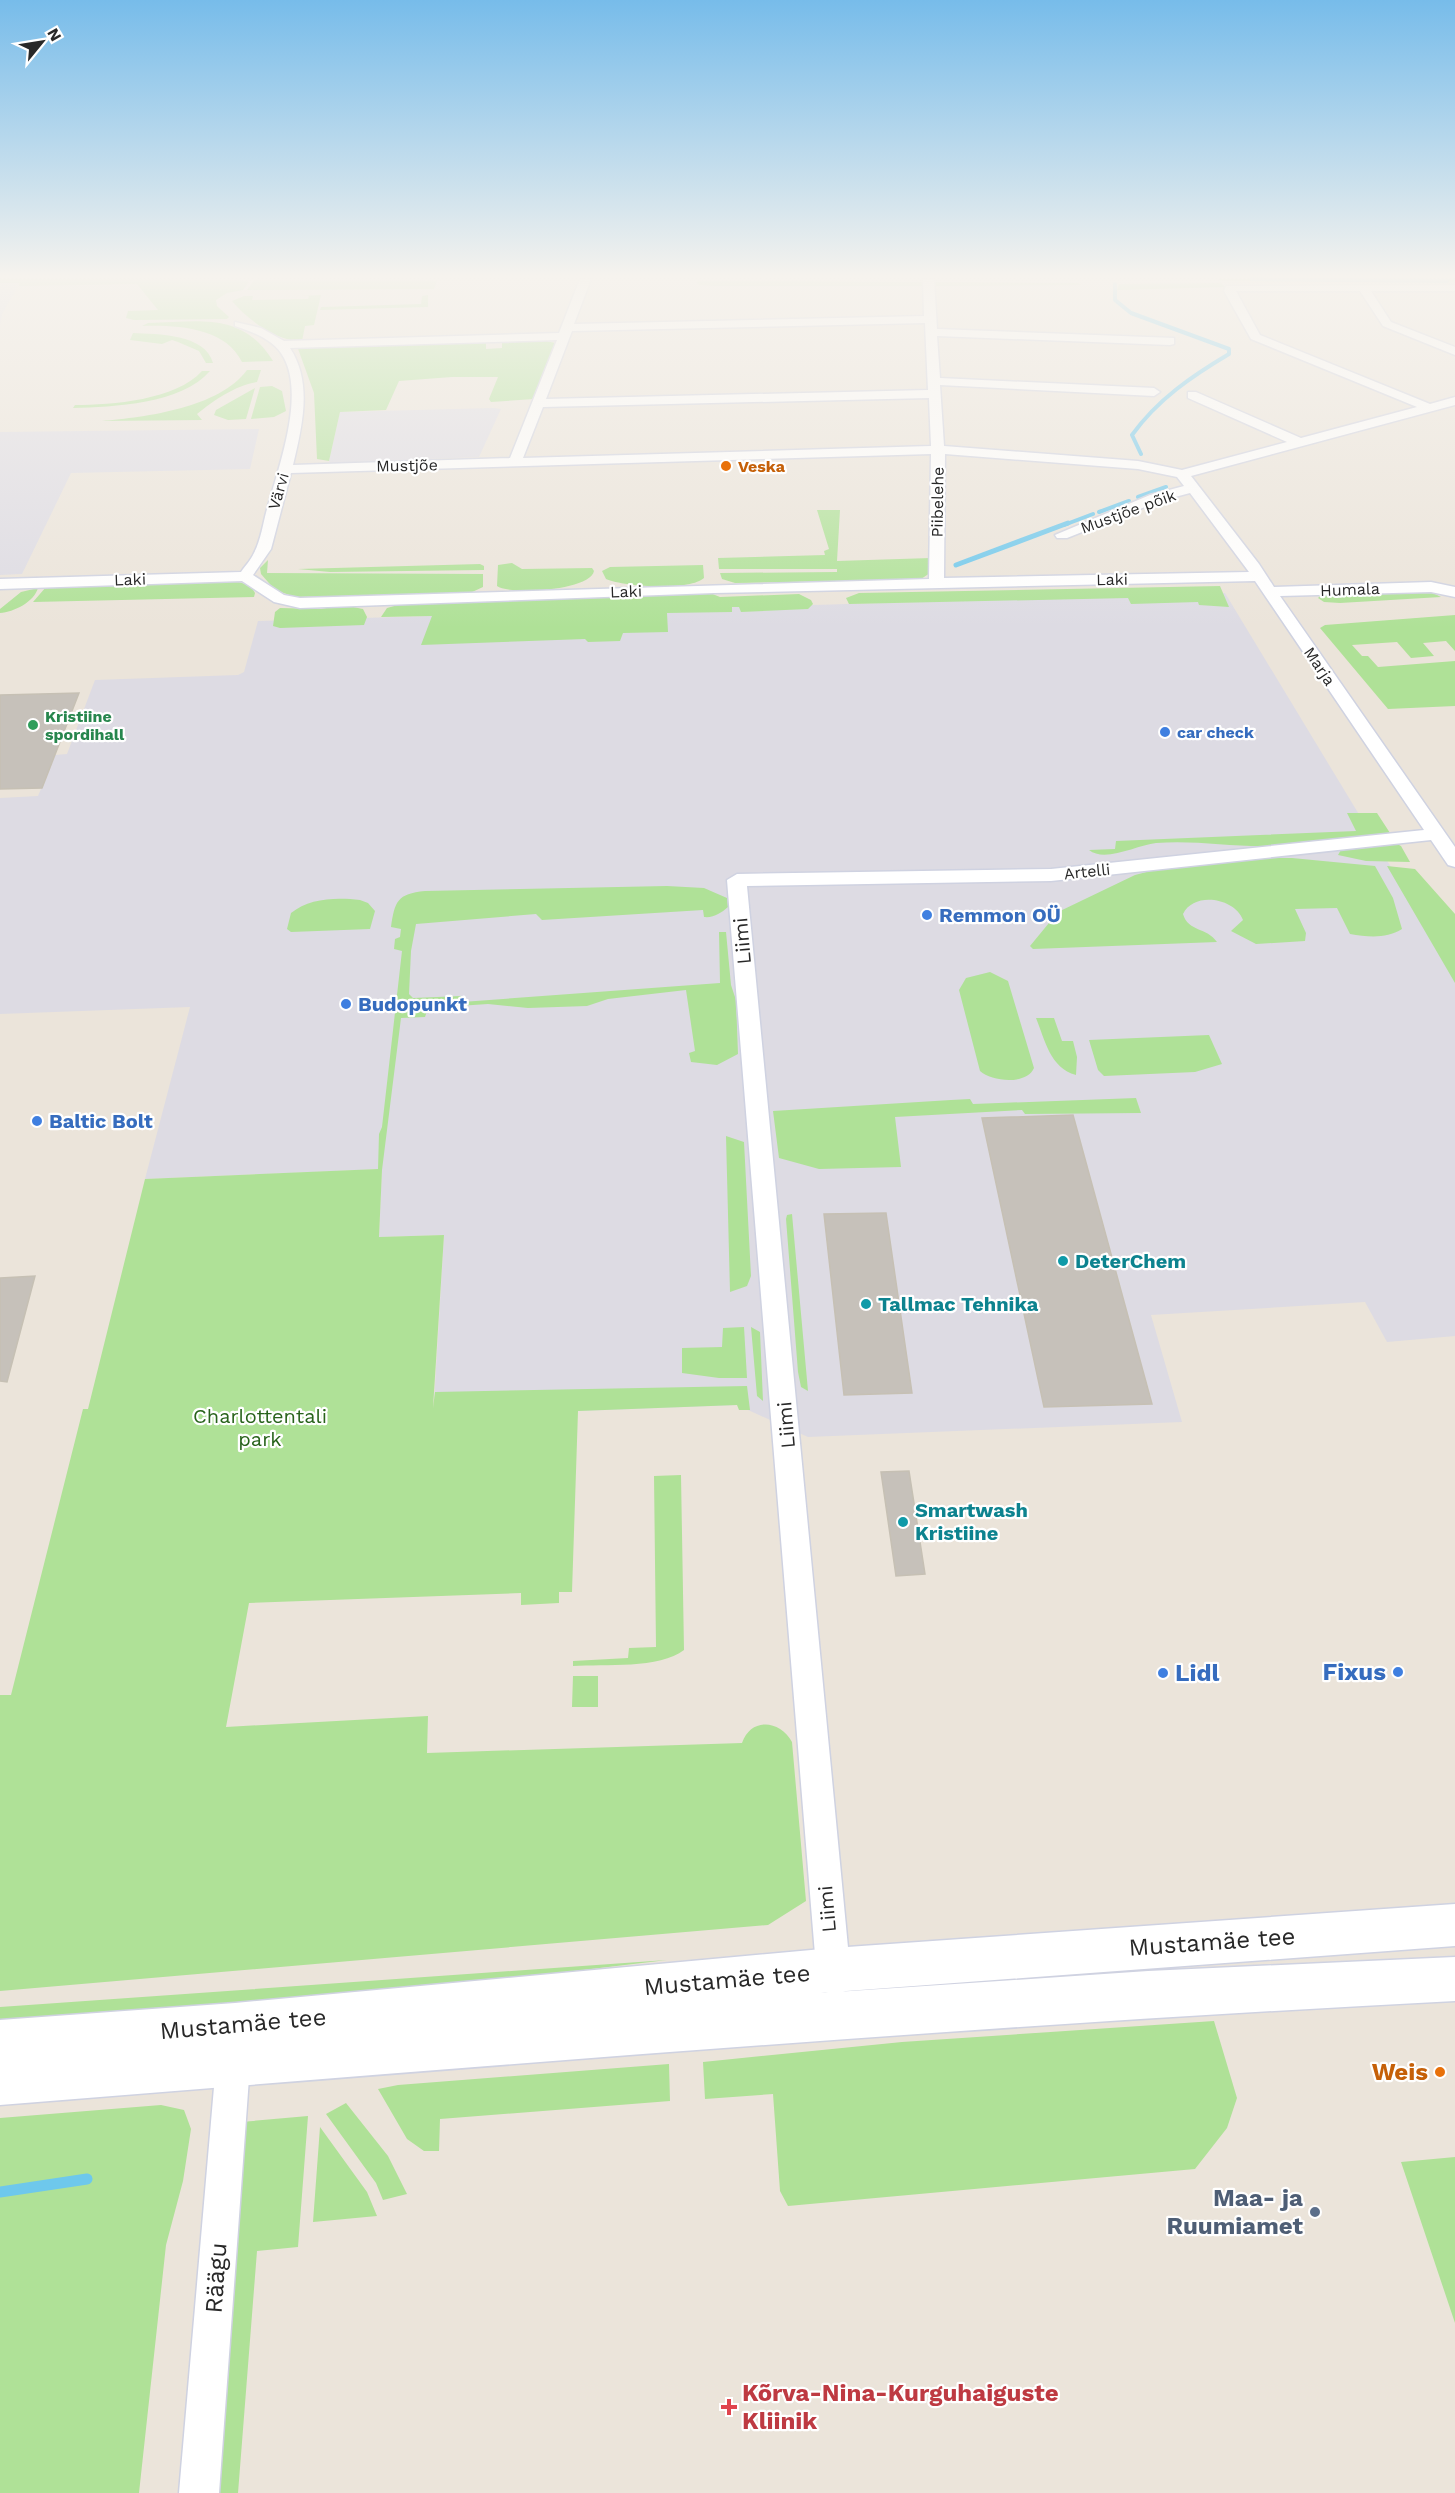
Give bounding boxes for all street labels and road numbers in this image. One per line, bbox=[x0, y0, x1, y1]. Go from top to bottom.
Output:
street label: Mustjõe bbox=[376, 455, 438, 476]
street label: Piibelehe bbox=[927, 466, 948, 538]
street label: Värvi bbox=[264, 470, 293, 512]
street label: Mustjõe põik bbox=[1078, 485, 1178, 538]
street label: Laki bbox=[114, 569, 146, 590]
street label: Laki bbox=[1096, 570, 1128, 589]
street label: Humala bbox=[1320, 579, 1380, 600]
street label: Laki bbox=[610, 581, 642, 602]
street label: Marja bbox=[1300, 643, 1339, 689]
street label: Artelli bbox=[1063, 860, 1111, 883]
street label: Liimi bbox=[728, 917, 756, 965]
street label: Liimi bbox=[772, 1401, 800, 1449]
street label: Liimi bbox=[813, 1885, 841, 1933]
street label: Mustamäe tee bbox=[1128, 1922, 1296, 1962]
street label: Mustamäe tee bbox=[643, 1959, 811, 2001]
street label: Mustamäe tee bbox=[159, 2003, 327, 2045]
street label: Räägu bbox=[200, 2242, 232, 2314]

